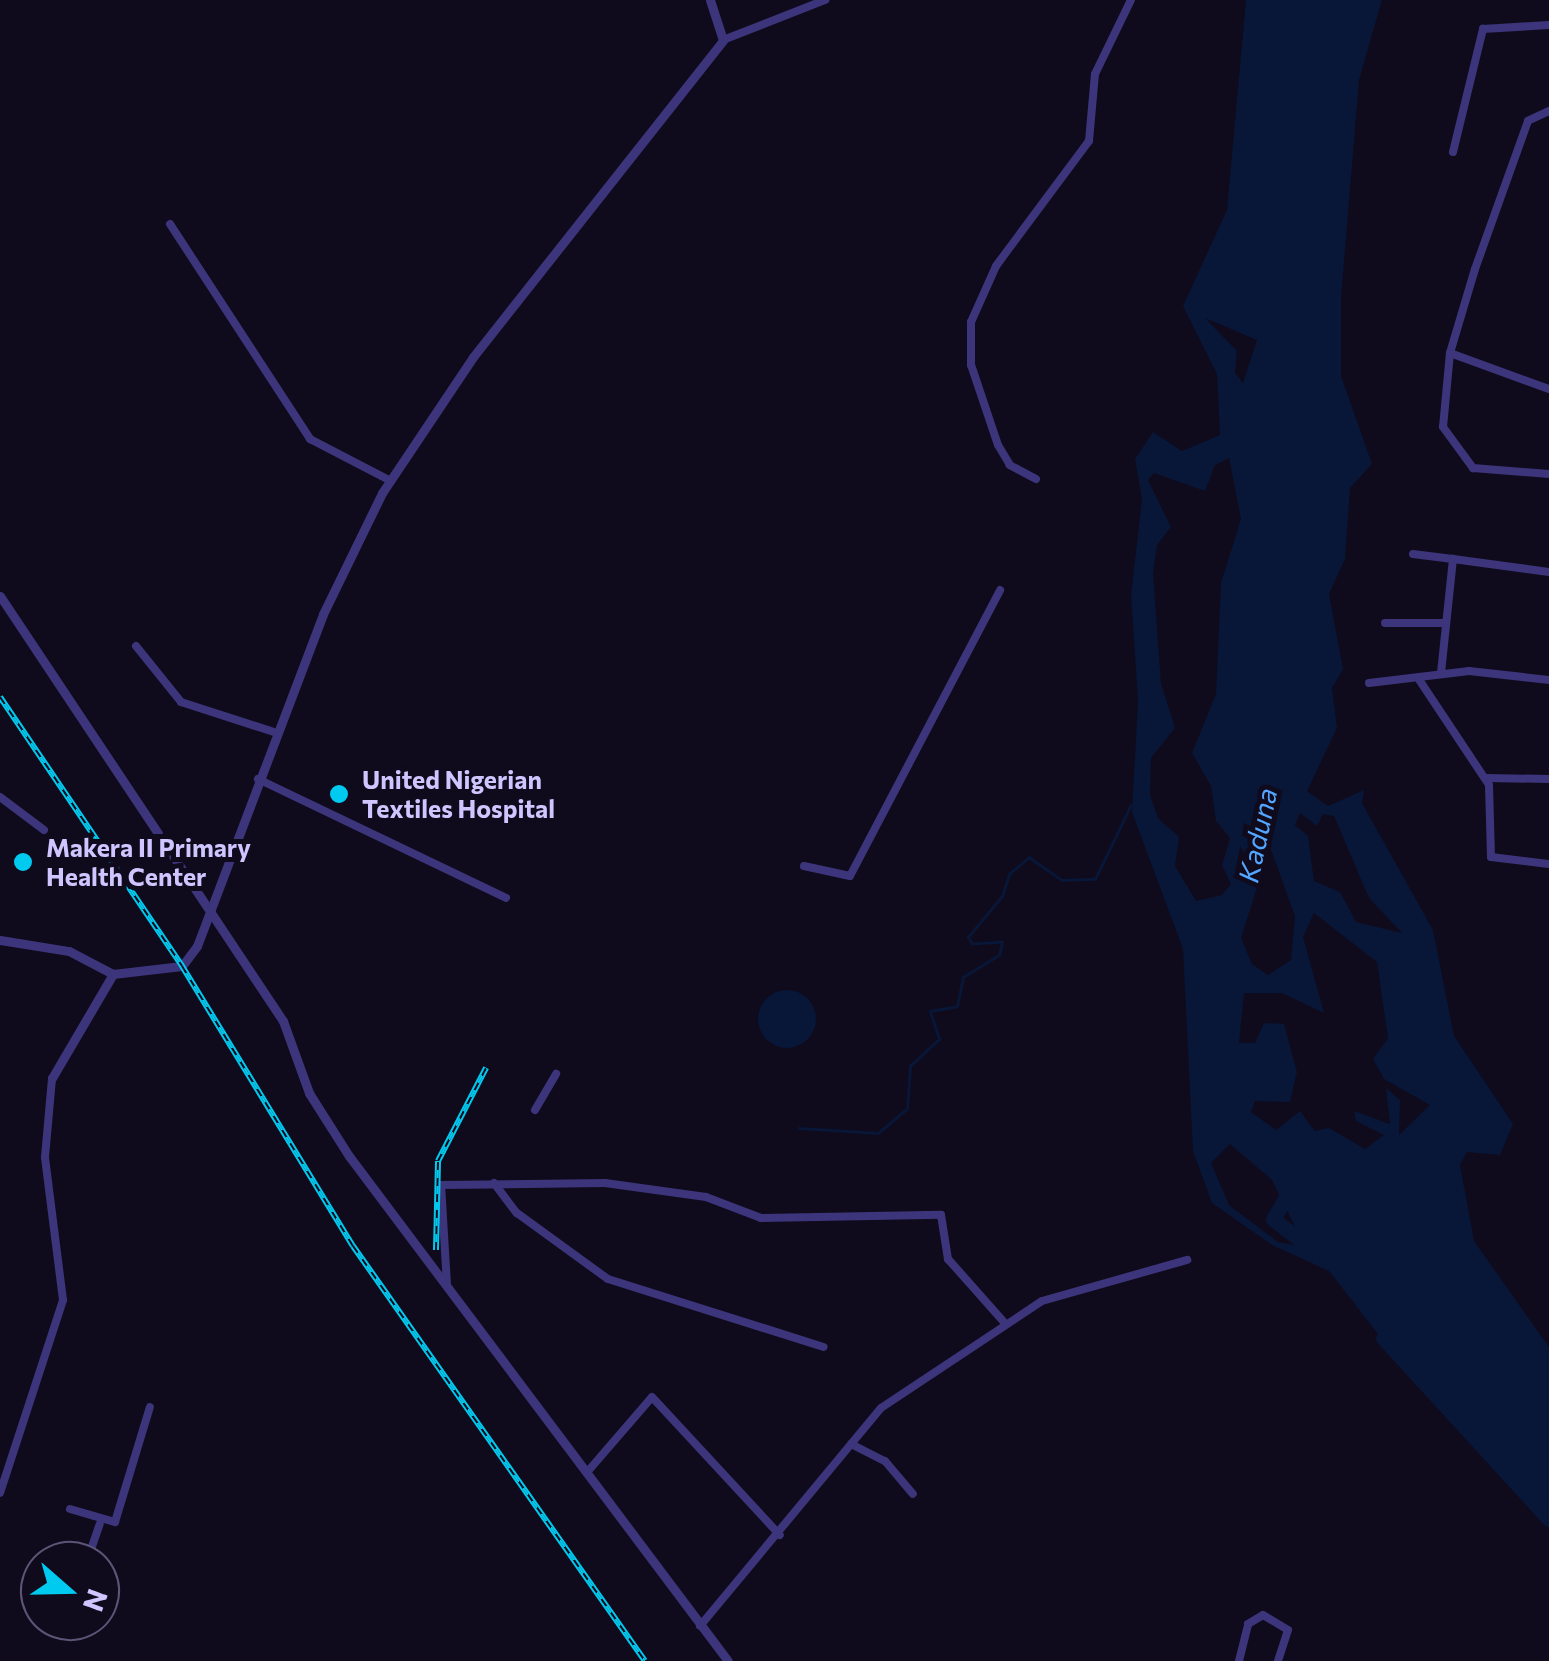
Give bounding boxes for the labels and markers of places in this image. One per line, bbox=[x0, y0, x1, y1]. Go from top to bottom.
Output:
place label: United Nigerian Textiles Hospital bbox=[362, 765, 555, 824]
marker: United Nigerian Textiles Hospital bbox=[326, 781, 352, 807]
place label: Makera II Primary Health Center bbox=[46, 833, 251, 892]
marker: Makera II Primary Health Center bbox=[10, 849, 36, 875]

